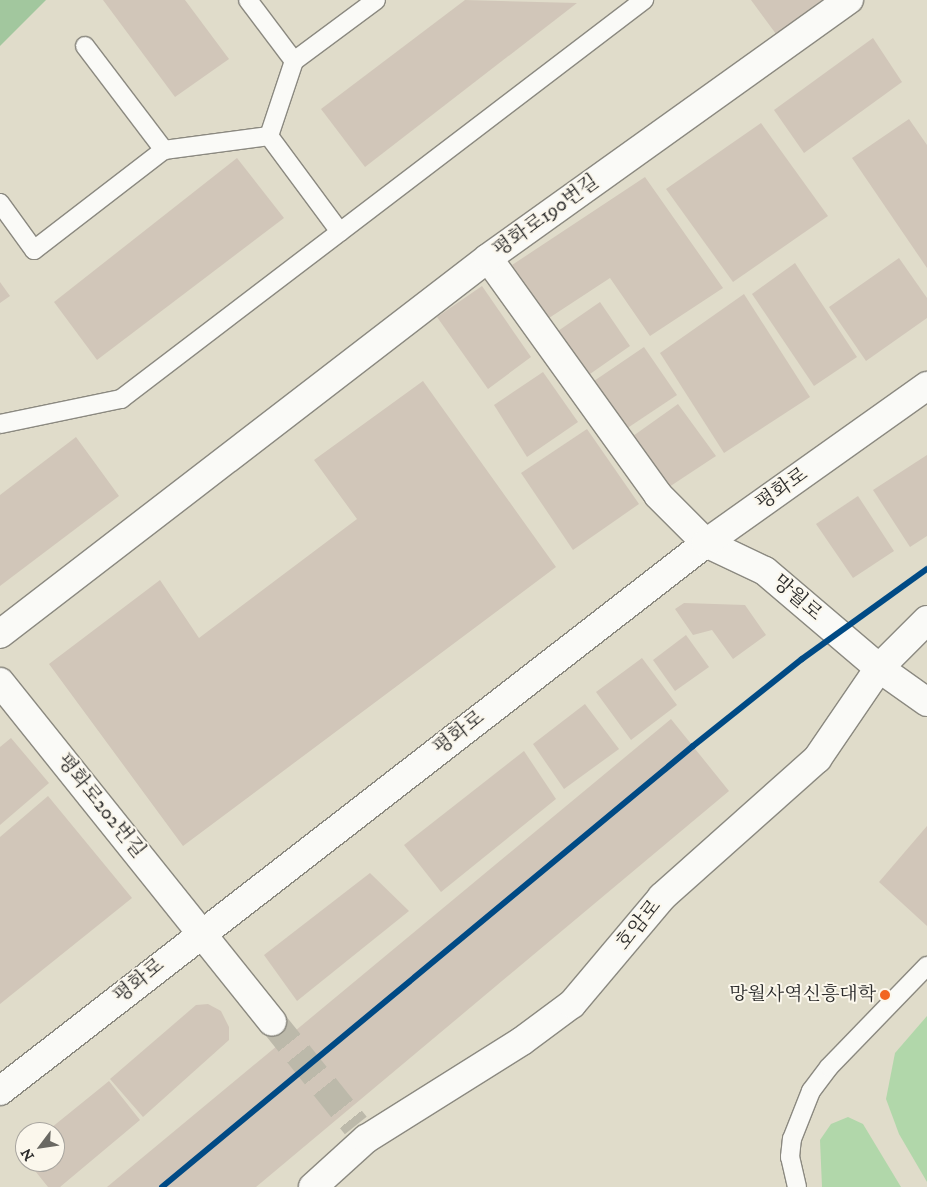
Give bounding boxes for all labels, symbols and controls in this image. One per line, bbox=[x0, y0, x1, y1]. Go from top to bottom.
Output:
street label: 평화로190번길 bbox=[489, 170, 603, 262]
street label: 평화로 bbox=[751, 463, 813, 515]
street label: 망월로 bbox=[767, 570, 827, 626]
street label: 평화로 bbox=[429, 706, 489, 760]
street label: 평화로202번길 bbox=[52, 749, 150, 863]
street label: 호암로 bbox=[611, 895, 667, 955]
street label: 평화로 bbox=[109, 953, 169, 1009]
place label: 망월사역신흥대학 bbox=[729, 984, 876, 1006]
marker: 망월사역신흥대학 bbox=[880, 990, 890, 1000]
north arrow bbox=[15, 1122, 65, 1172]
text: N bbox=[17, 1145, 39, 1164]

